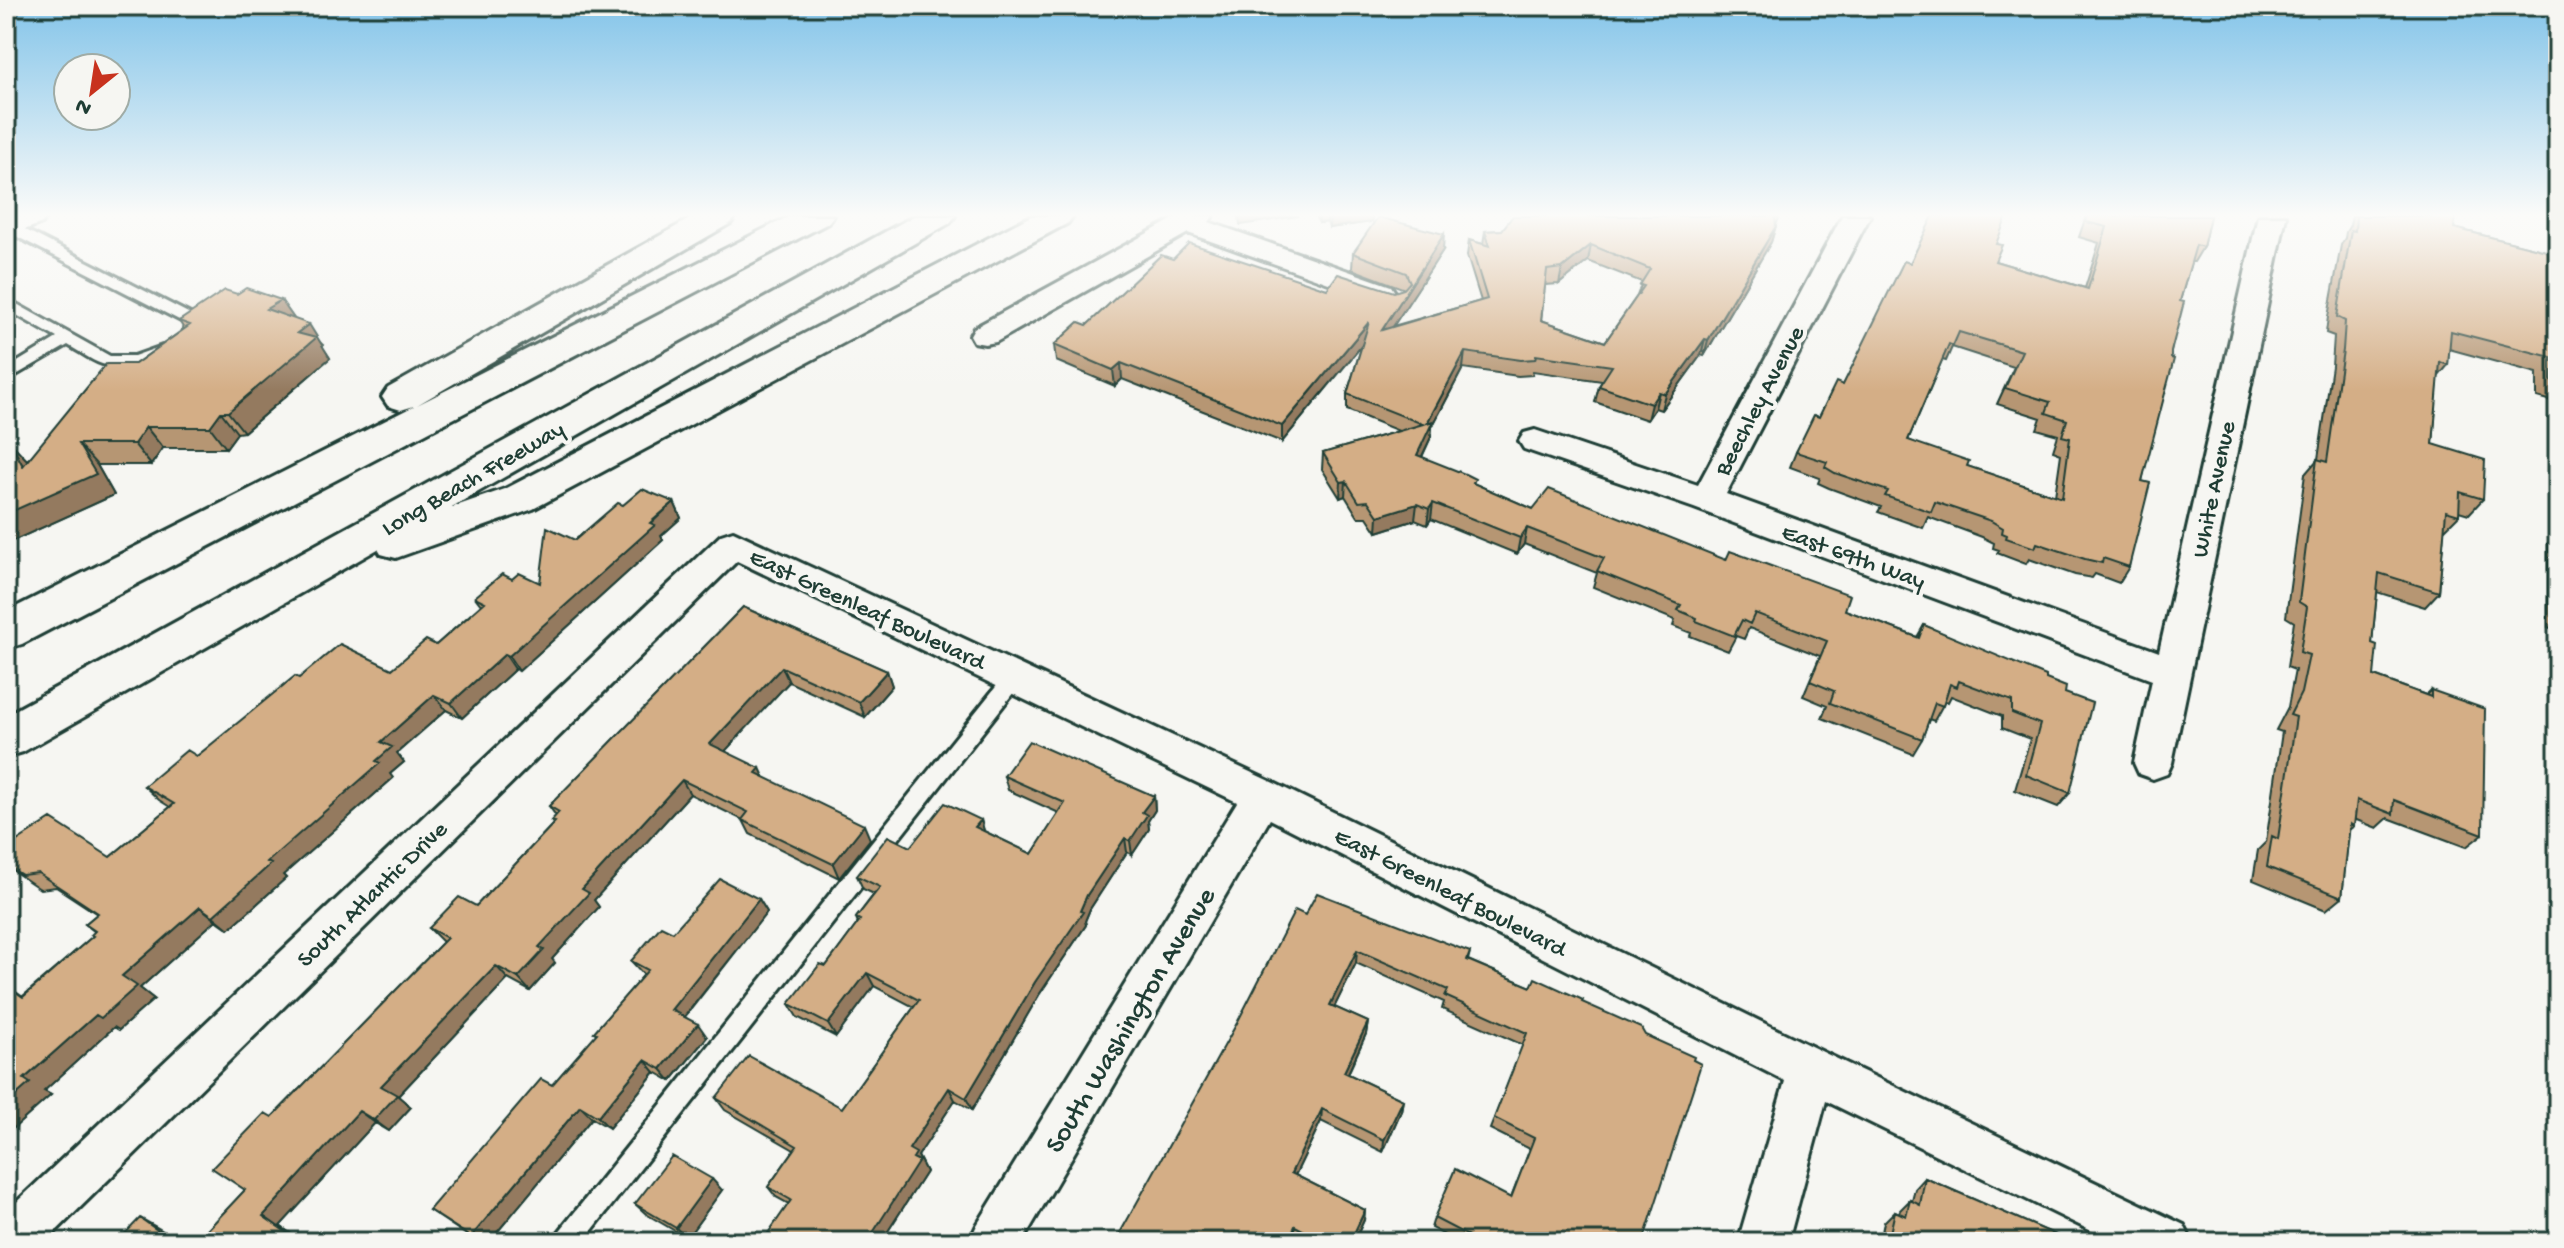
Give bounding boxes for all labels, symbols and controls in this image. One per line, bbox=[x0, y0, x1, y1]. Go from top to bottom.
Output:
north arrow bbox=[52, 52, 132, 132]
text: N bbox=[71, 91, 97, 121]
street label: Beechley Avenue bbox=[1709, 321, 1813, 482]
street label: Long Beach Freeway bbox=[377, 416, 570, 544]
street label: White Avenue bbox=[2187, 418, 2244, 561]
street label: East 69th Way bbox=[1777, 519, 1929, 598]
street label: East Greenleaf Boulevard bbox=[744, 544, 991, 679]
street label: South Atlantic Drive bbox=[292, 816, 455, 975]
street label: East Greenleaf Boulevard bbox=[1329, 823, 1572, 966]
street label: South Washington Avenue bbox=[1039, 882, 1225, 1160]

